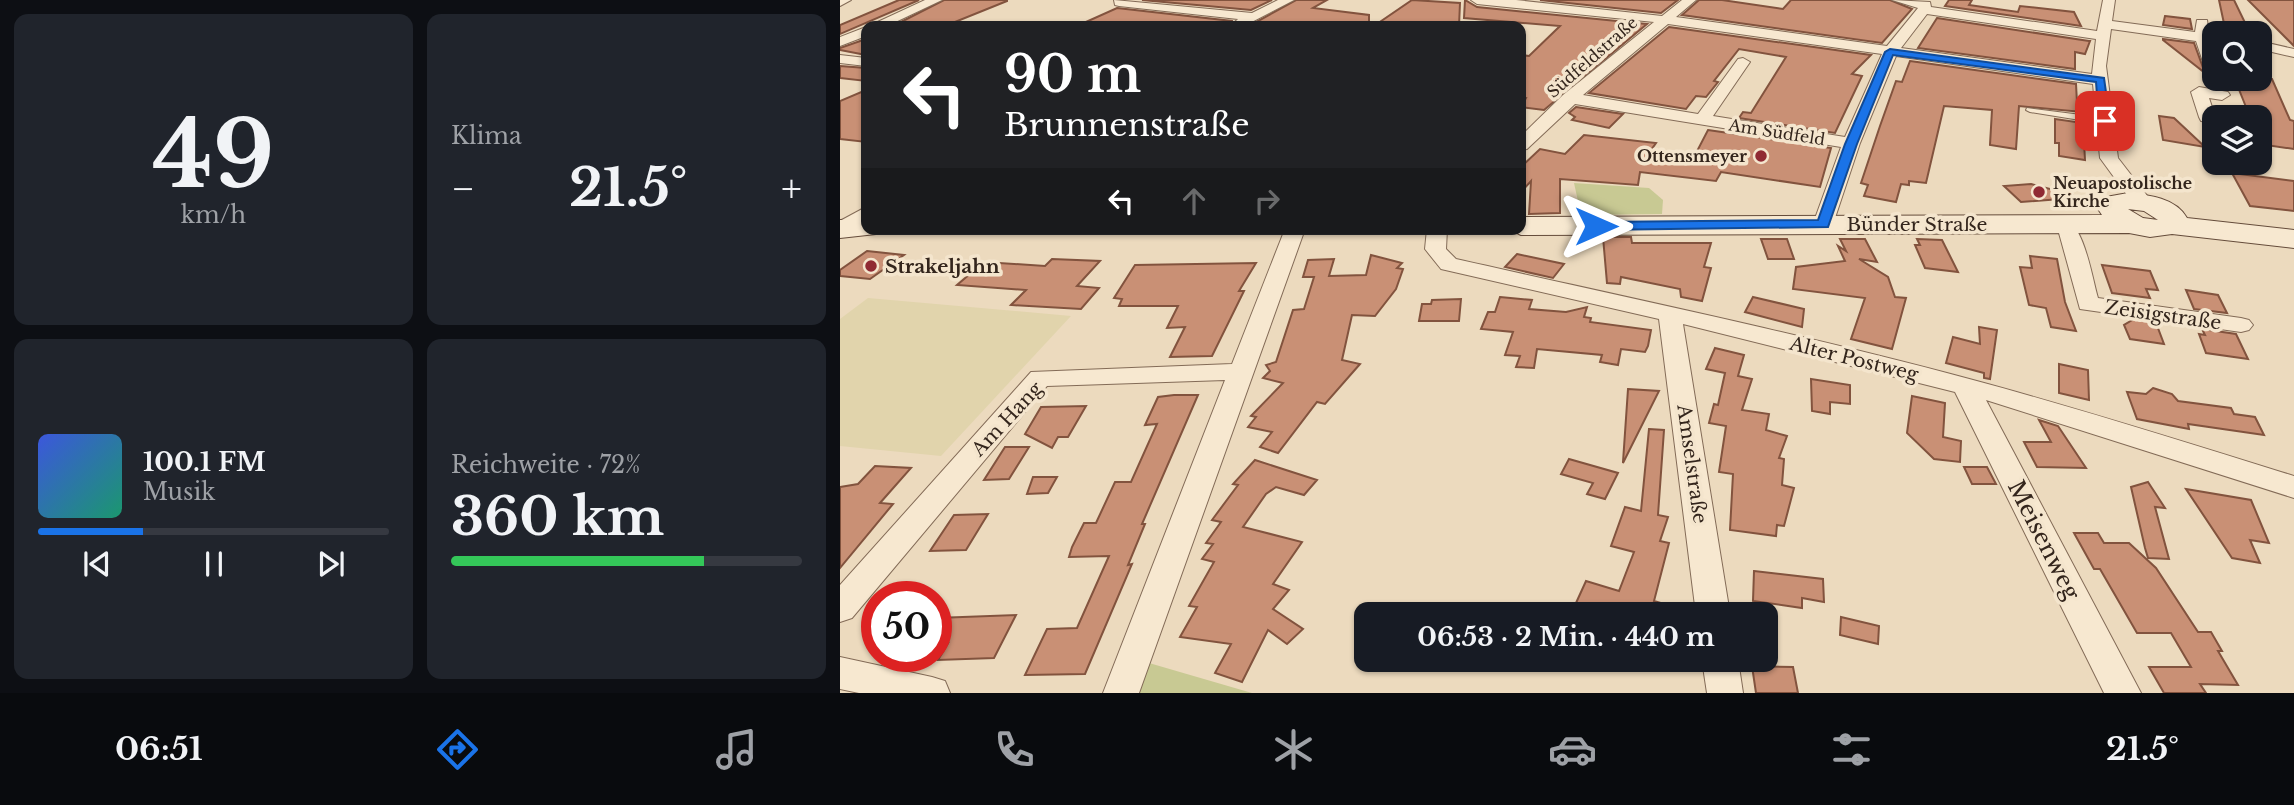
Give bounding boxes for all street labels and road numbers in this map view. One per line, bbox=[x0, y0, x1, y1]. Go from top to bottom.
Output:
street label: Südfeldstraße bbox=[1543, 12, 1641, 102]
street label: Am Südfeld bbox=[1726, 114, 1827, 150]
street label: Bünder Straße bbox=[1847, 213, 1987, 236]
street label: Zeisigstraße bbox=[2103, 295, 2223, 335]
street label: Alter Postweg bbox=[1786, 332, 1921, 386]
street label: Am Hang bbox=[966, 377, 1048, 462]
street label: Amselstraße bbox=[1672, 402, 1712, 525]
street label: Meisenweg bbox=[2002, 475, 2086, 605]

